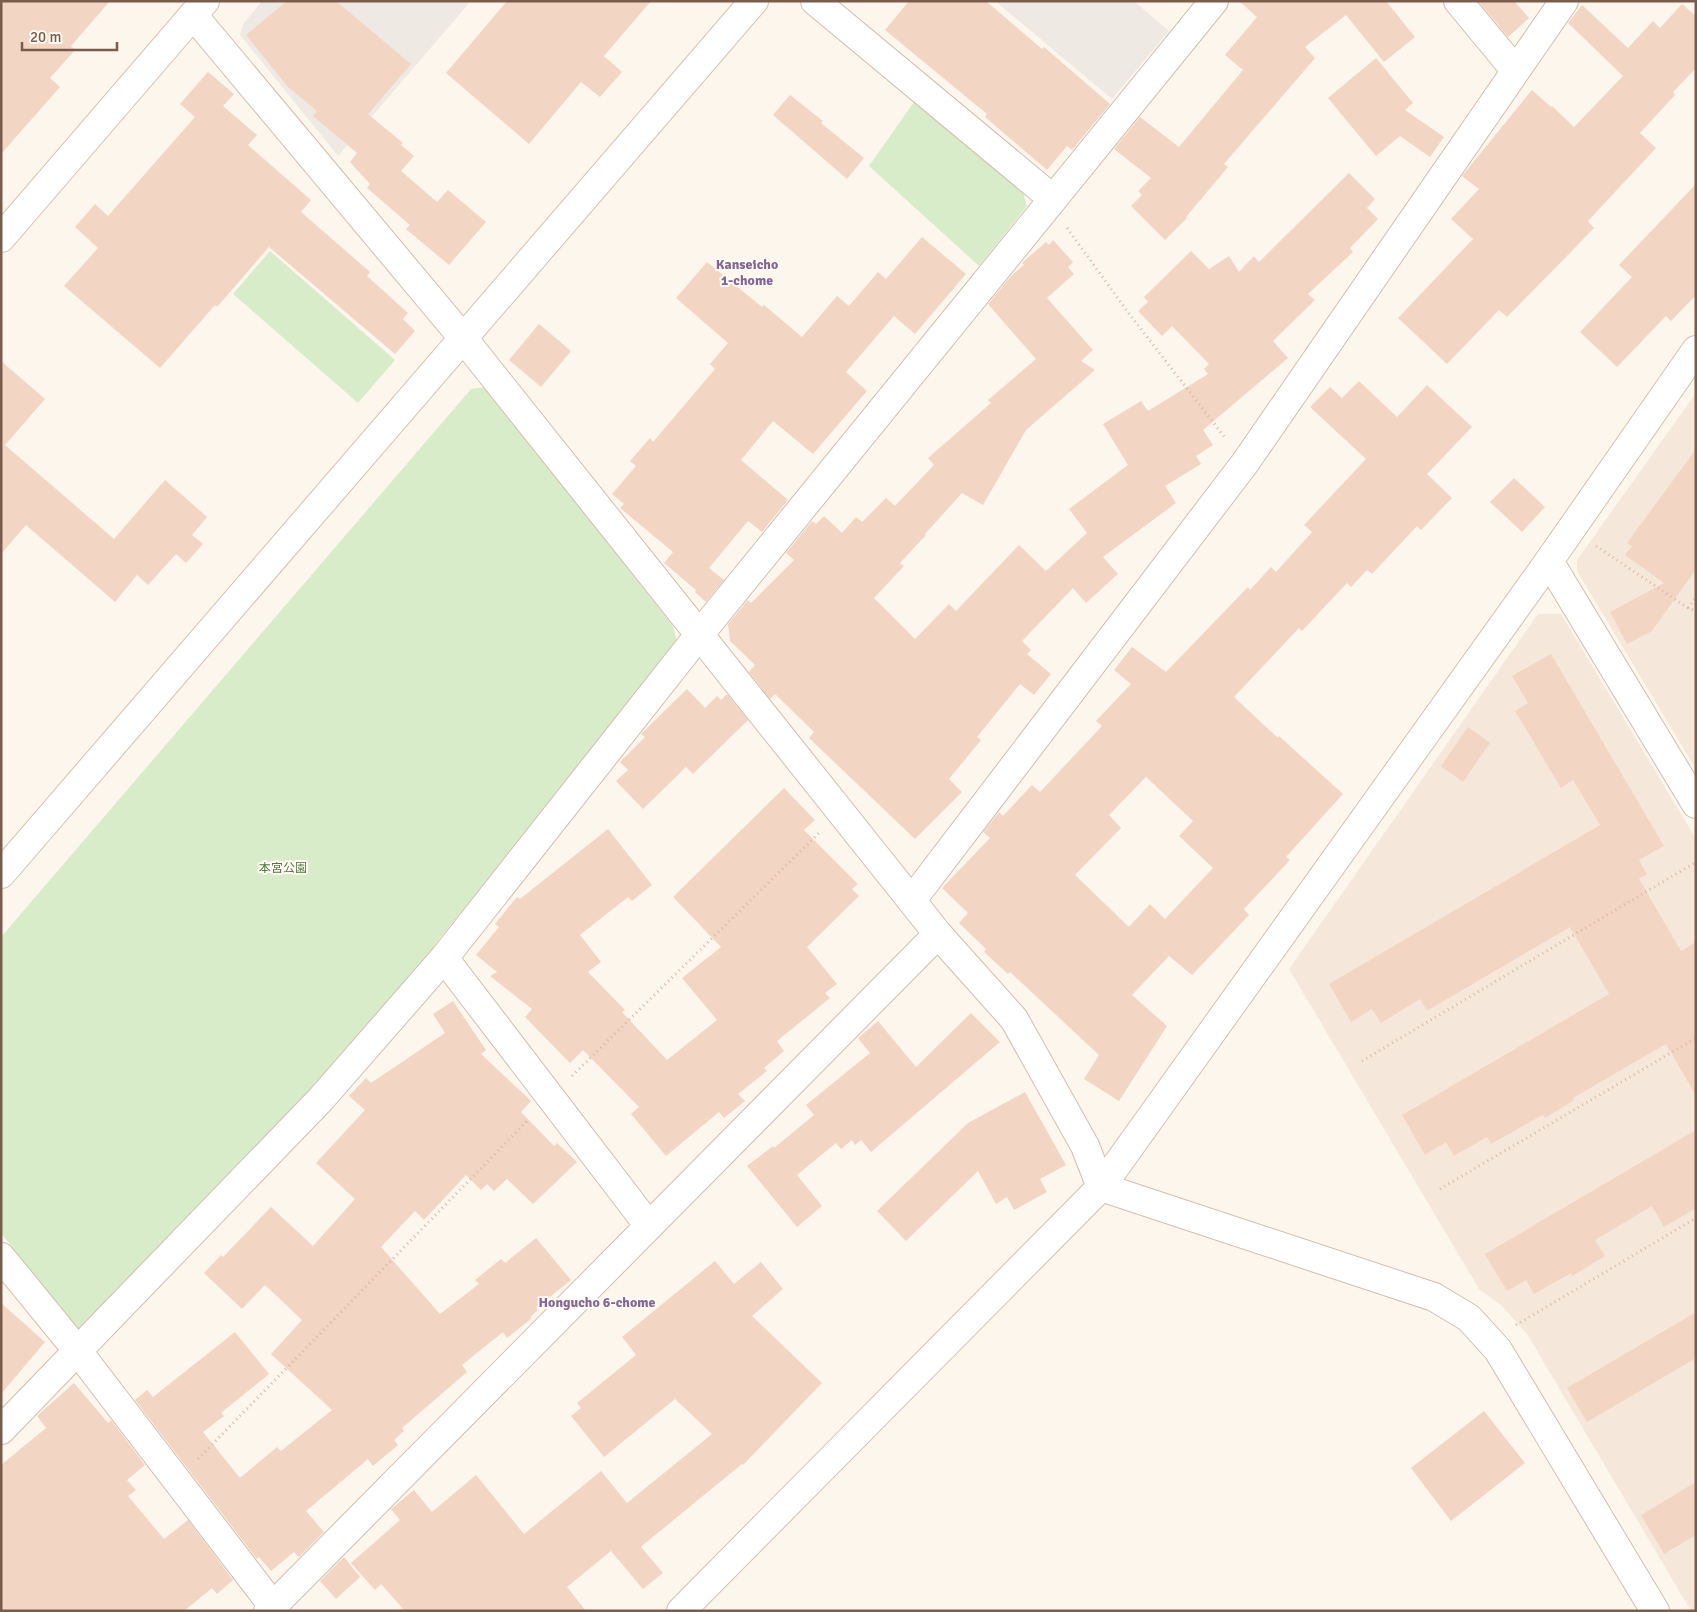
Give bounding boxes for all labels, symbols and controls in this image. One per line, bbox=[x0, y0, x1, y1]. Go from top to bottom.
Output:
scale bar bbox=[22, 20, 118, 52]
text: 20 m bbox=[30, 28, 61, 46]
district label: Kanseicho 1-chome bbox=[716, 256, 778, 289]
park label: 本宮公園 bbox=[259, 861, 307, 876]
district label: Hongucho 6-chome bbox=[538, 1294, 656, 1311]

